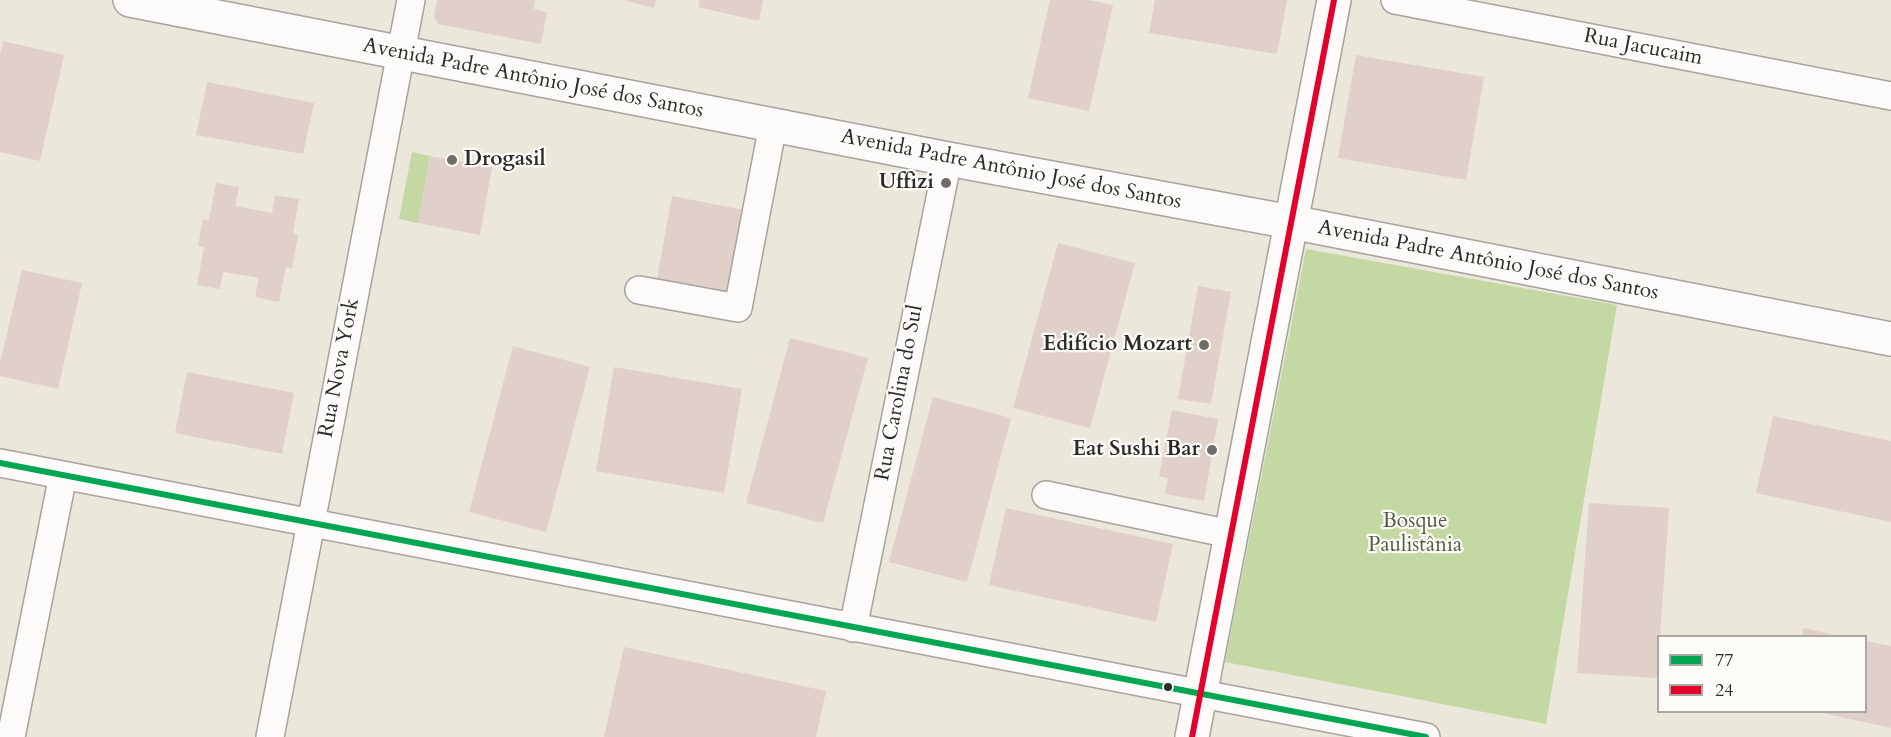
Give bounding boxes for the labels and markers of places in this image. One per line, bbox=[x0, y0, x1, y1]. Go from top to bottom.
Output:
place label: Drogasil bbox=[464, 147, 546, 173]
marker: Drogasil bbox=[445, 153, 459, 167]
place label: Uffizi bbox=[879, 170, 934, 196]
marker: Uffizi bbox=[939, 176, 953, 190]
place label: Edifício Mozart bbox=[1043, 332, 1192, 358]
marker: Edifício Mozart bbox=[1197, 338, 1211, 352]
place label: Eat Sushi Bar bbox=[1073, 437, 1200, 463]
marker: Eat Sushi Bar bbox=[1205, 443, 1219, 457]
unlabelled marker bbox=[1162, 681, 1174, 693]

